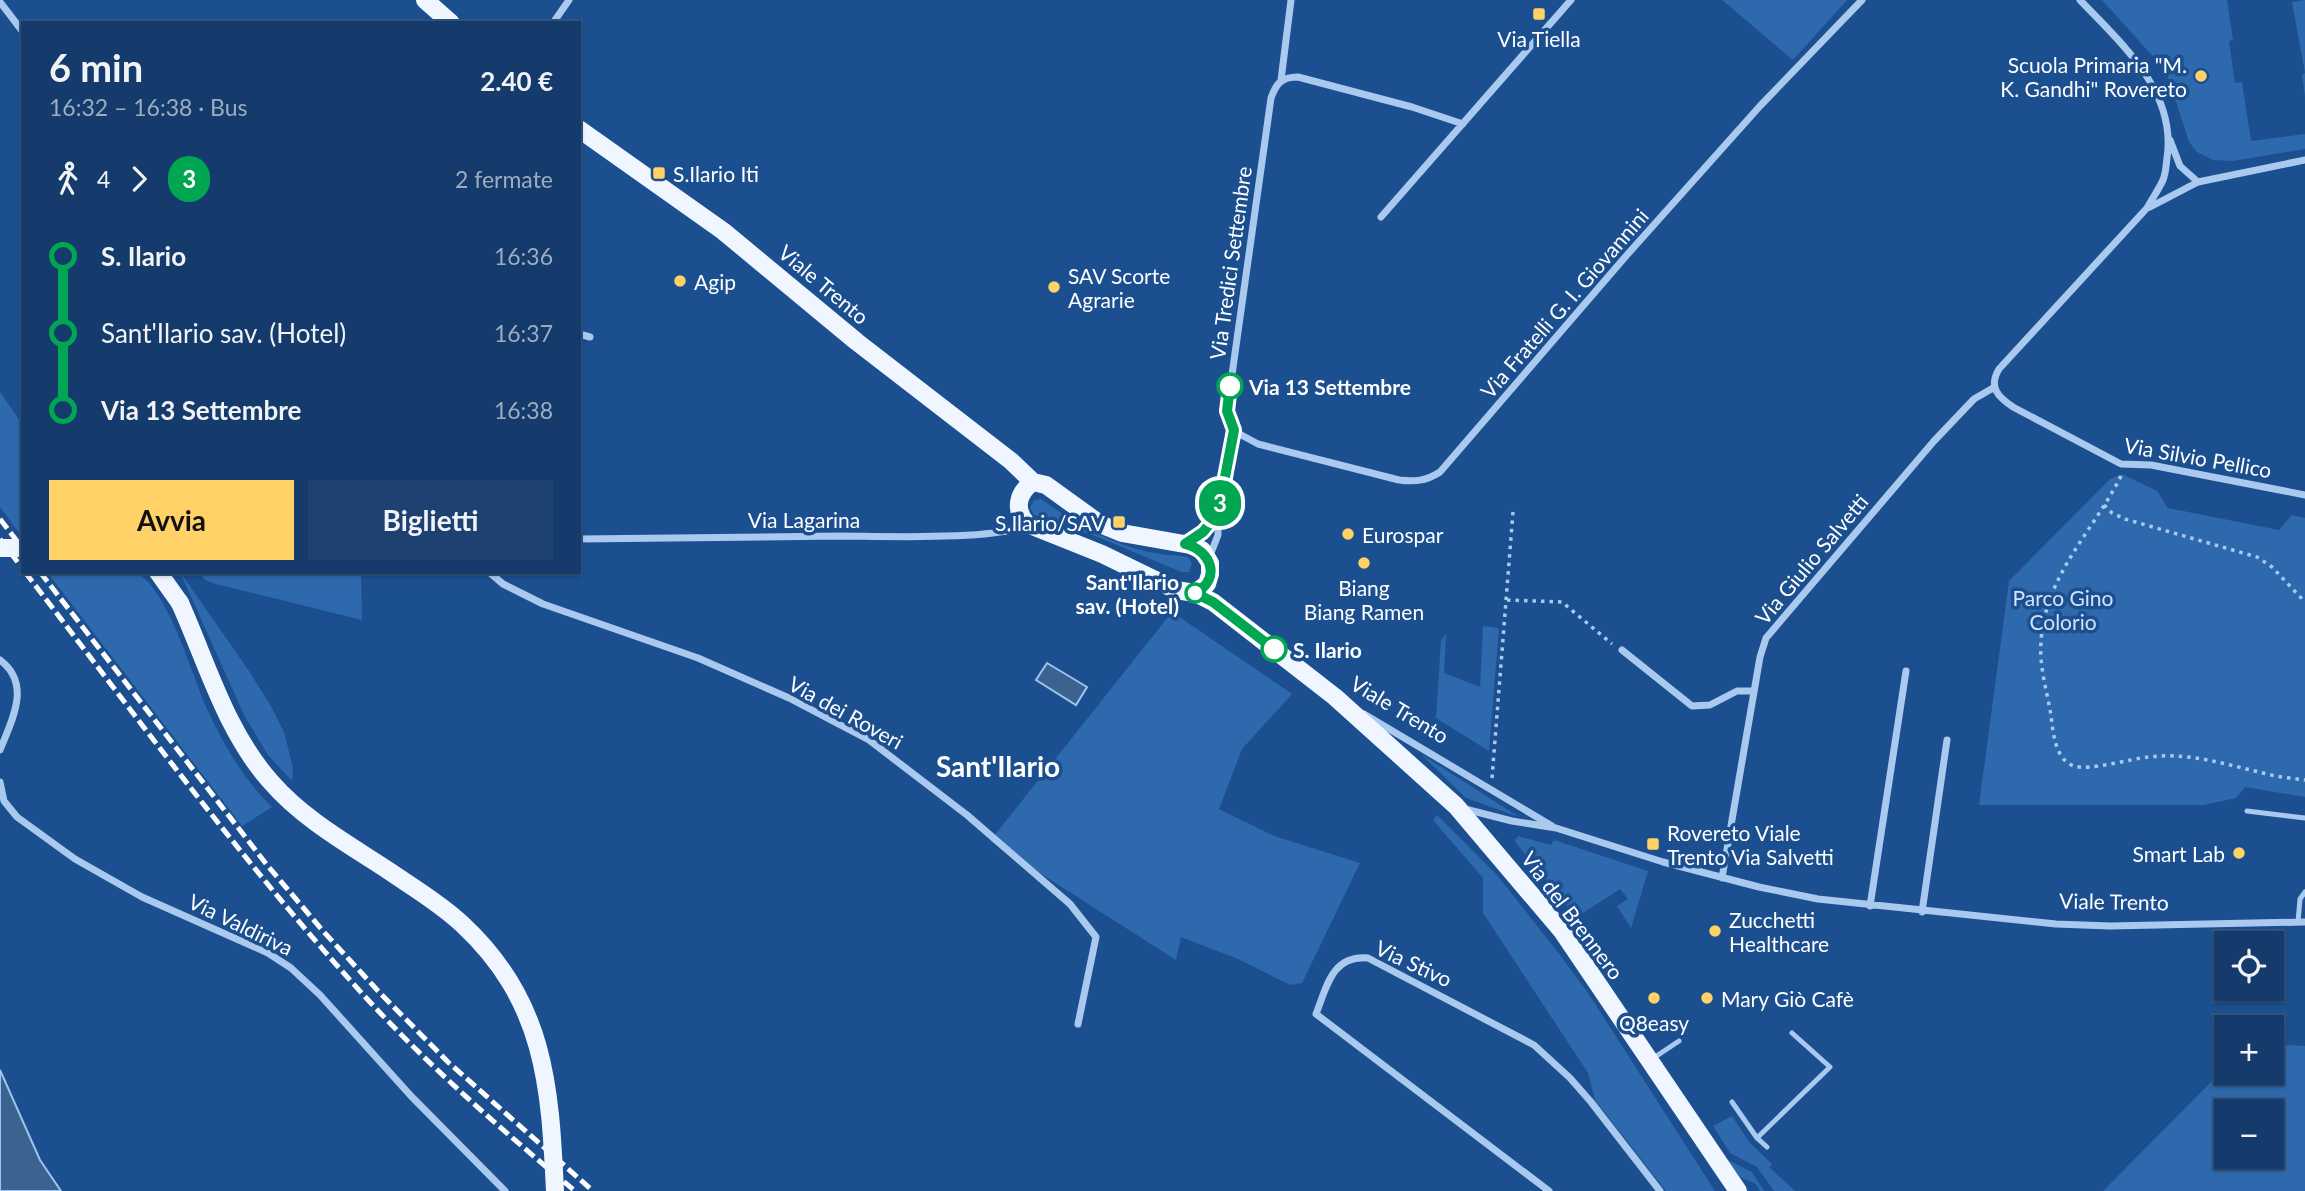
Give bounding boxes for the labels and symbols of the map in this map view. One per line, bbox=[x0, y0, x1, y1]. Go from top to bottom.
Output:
marker: Via Tiella bbox=[1531, 6, 1547, 22]
place label: Via Tiella bbox=[1497, 26, 1581, 51]
place label: Scuola Primaria "M. K. Gandhi" Rovereto bbox=[2000, 52, 2187, 101]
marker: Scuola Primaria "M. K. Gandhi" Rovereto bbox=[2193, 68, 2209, 84]
place label: S.Ilario Iti bbox=[673, 161, 759, 186]
marker: S.Ilario Iti bbox=[651, 165, 667, 181]
street label: Via Tredici Settembre bbox=[1204, 165, 1256, 361]
street label: Via Fratelli G. I. Giovannini bbox=[1475, 203, 1653, 403]
street label: Viale Trento bbox=[774, 239, 874, 329]
place label: SAV Scorte Agrarie bbox=[1068, 263, 1170, 312]
place label: Agip bbox=[694, 269, 736, 294]
marker: Agip bbox=[672, 273, 688, 289]
marker: SAV Scorte Agrarie bbox=[1046, 279, 1062, 295]
marker: Via 13 Settembre bbox=[1217, 373, 1243, 399]
place label: Via 13 Settembre bbox=[1248, 374, 1411, 399]
street label: Via Silvio Pellico bbox=[2122, 432, 2274, 482]
line badge: 3 bbox=[1197, 480, 1243, 526]
street label: Via Giulio Salvetti bbox=[1749, 489, 1873, 629]
street label: Via Lagarina bbox=[748, 507, 860, 532]
place label: S.Ilario/SAV bbox=[995, 510, 1106, 535]
marker: S.Ilario/SAV bbox=[1111, 514, 1127, 530]
place label: Eurospar bbox=[1362, 522, 1444, 547]
marker: Eurospar bbox=[1340, 526, 1356, 542]
marker: Biang Biang Ramen bbox=[1356, 555, 1372, 571]
place label: Sant'Ilario sav. (Hotel) bbox=[1076, 569, 1179, 618]
place label: Biang Biang Ramen bbox=[1304, 575, 1424, 624]
marker: Sant'Ilario sav. (Hotel) bbox=[1185, 583, 1205, 603]
park label: Parco Gino Colorio bbox=[2013, 585, 2114, 634]
marker: S. Ilario bbox=[1261, 636, 1287, 662]
place label: S. Ilario bbox=[1293, 637, 1362, 662]
street label: Via dei Roveri bbox=[785, 670, 907, 754]
street label: Viale Trento bbox=[1346, 670, 1454, 748]
district label: Sant'Ilario bbox=[936, 749, 1060, 783]
place label: Rovereto Viale Trento Via Salvetti bbox=[1667, 820, 1834, 869]
marker: Rovereto Viale Trento Via Salvetti bbox=[1645, 836, 1661, 852]
place label: Smart Lab bbox=[2133, 841, 2225, 866]
marker: Smart Lab bbox=[2231, 845, 2247, 861]
street label: Via del Brennero bbox=[1517, 846, 1629, 984]
street label: Via Valdiriva bbox=[185, 888, 297, 960]
street label: Viale Trento bbox=[2059, 888, 2169, 914]
place label: Zucchetti Healthcare bbox=[1729, 907, 1829, 956]
marker: Zucchetti Healthcare bbox=[1707, 923, 1723, 939]
street label: Via Stivo bbox=[1372, 934, 1456, 992]
place label: Mary Giò Cafè bbox=[1721, 986, 1854, 1011]
marker: Q8easy bbox=[1646, 990, 1662, 1006]
marker: Mary Giò Cafè bbox=[1699, 990, 1715, 1006]
place label: Q8easy bbox=[1619, 1010, 1689, 1035]

